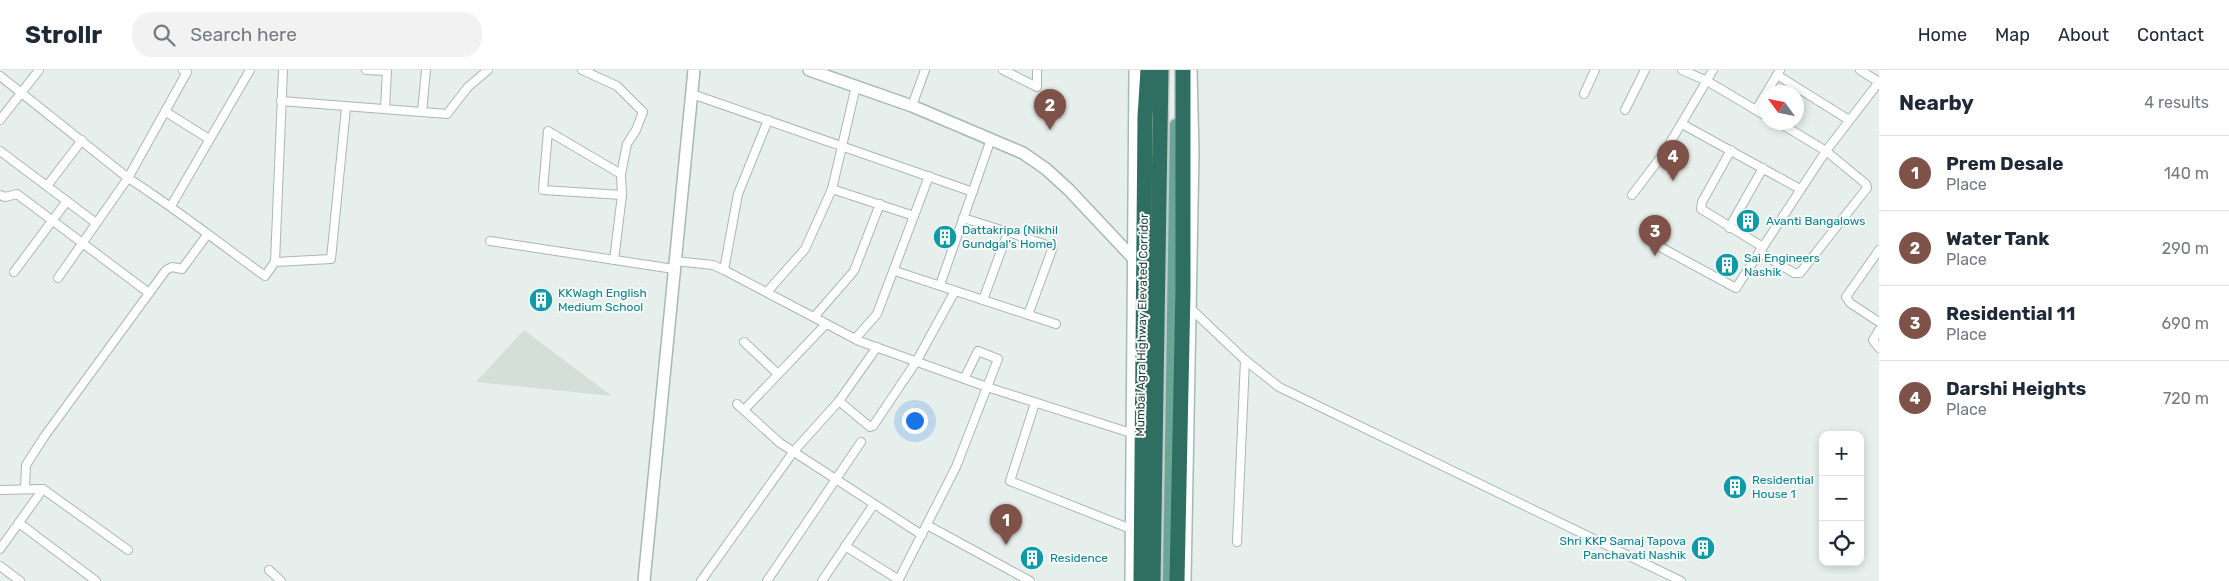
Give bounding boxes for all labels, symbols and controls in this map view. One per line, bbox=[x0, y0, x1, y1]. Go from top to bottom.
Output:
search box bbox=[132, 12, 482, 57]
text: Strollr bbox=[25, 21, 102, 49]
icon: search bbox=[150, 21, 178, 49]
text: Search here bbox=[190, 23, 297, 46]
text: Home bbox=[1918, 24, 1967, 46]
text: Map bbox=[1995, 24, 2030, 46]
text: About bbox=[2058, 24, 2109, 46]
text: Contact bbox=[2137, 24, 2204, 46]
north arrow bbox=[1759, 85, 1804, 130]
pin: 2 bbox=[1034, 89, 1066, 130]
text: Nearby bbox=[1899, 90, 1974, 115]
text: 4 results bbox=[2144, 93, 2209, 112]
pin: 4 bbox=[1657, 140, 1689, 181]
text: Prem Desale bbox=[1946, 152, 2063, 175]
text: 1 bbox=[1911, 164, 1919, 183]
text: 140 m bbox=[2164, 164, 2209, 183]
text: Place bbox=[1946, 175, 1987, 194]
building icon: Avanti Bangalows bbox=[1735, 208, 1761, 234]
street label: Mumbai Agra Highway Elevated Corridor bbox=[1133, 213, 1151, 437]
place label: Avanti Bangalows bbox=[1766, 214, 1865, 228]
pin: 3 bbox=[1639, 215, 1671, 256]
place label: Dattakripa (Nikhil Gundgal's Home) bbox=[962, 223, 1058, 251]
building icon: Dattakripa (Nikhil Gundgal's Home) bbox=[932, 224, 958, 250]
text: Water Tank bbox=[1946, 227, 2049, 250]
text: 2 bbox=[1910, 239, 1920, 258]
text: 290 m bbox=[2162, 239, 2209, 258]
text: Place bbox=[1946, 250, 1987, 269]
place label: Sai Engineers Nashik bbox=[1744, 251, 1820, 279]
building icon: Sai Engineers Nashik bbox=[1714, 252, 1740, 278]
place label: KKWagh English Medium School bbox=[558, 286, 647, 314]
building icon: KKWagh English Medium School bbox=[528, 287, 554, 313]
text: Residential 11 bbox=[1946, 302, 2076, 325]
text: 3 bbox=[1910, 314, 1920, 333]
text: 690 m bbox=[2162, 314, 2209, 333]
text: Place bbox=[1946, 325, 1987, 344]
text: Darshi Heights bbox=[1946, 377, 2086, 400]
text: 4 bbox=[1910, 389, 1920, 408]
text: 720 m bbox=[2163, 389, 2209, 408]
text: Place bbox=[1946, 400, 1987, 419]
your location bbox=[902, 408, 928, 434]
map controls bbox=[1819, 431, 1864, 566]
button: + bbox=[1819, 431, 1864, 476]
place label: Residential House 1 bbox=[1752, 473, 1814, 501]
building icon: Residential House 1 bbox=[1722, 474, 1748, 500]
button: − bbox=[1819, 476, 1864, 521]
pin: 1 bbox=[990, 504, 1022, 545]
button: locate bbox=[1819, 521, 1864, 566]
place label: Shri KKP Samaj Tapova Panchavati Nashik bbox=[1560, 534, 1687, 562]
building icon: Shri KKP Samaj Tapova Panchavati Nashik bbox=[1690, 535, 1716, 561]
building icon: Residence bbox=[1019, 545, 1045, 571]
place label: Residence bbox=[1050, 551, 1108, 565]

